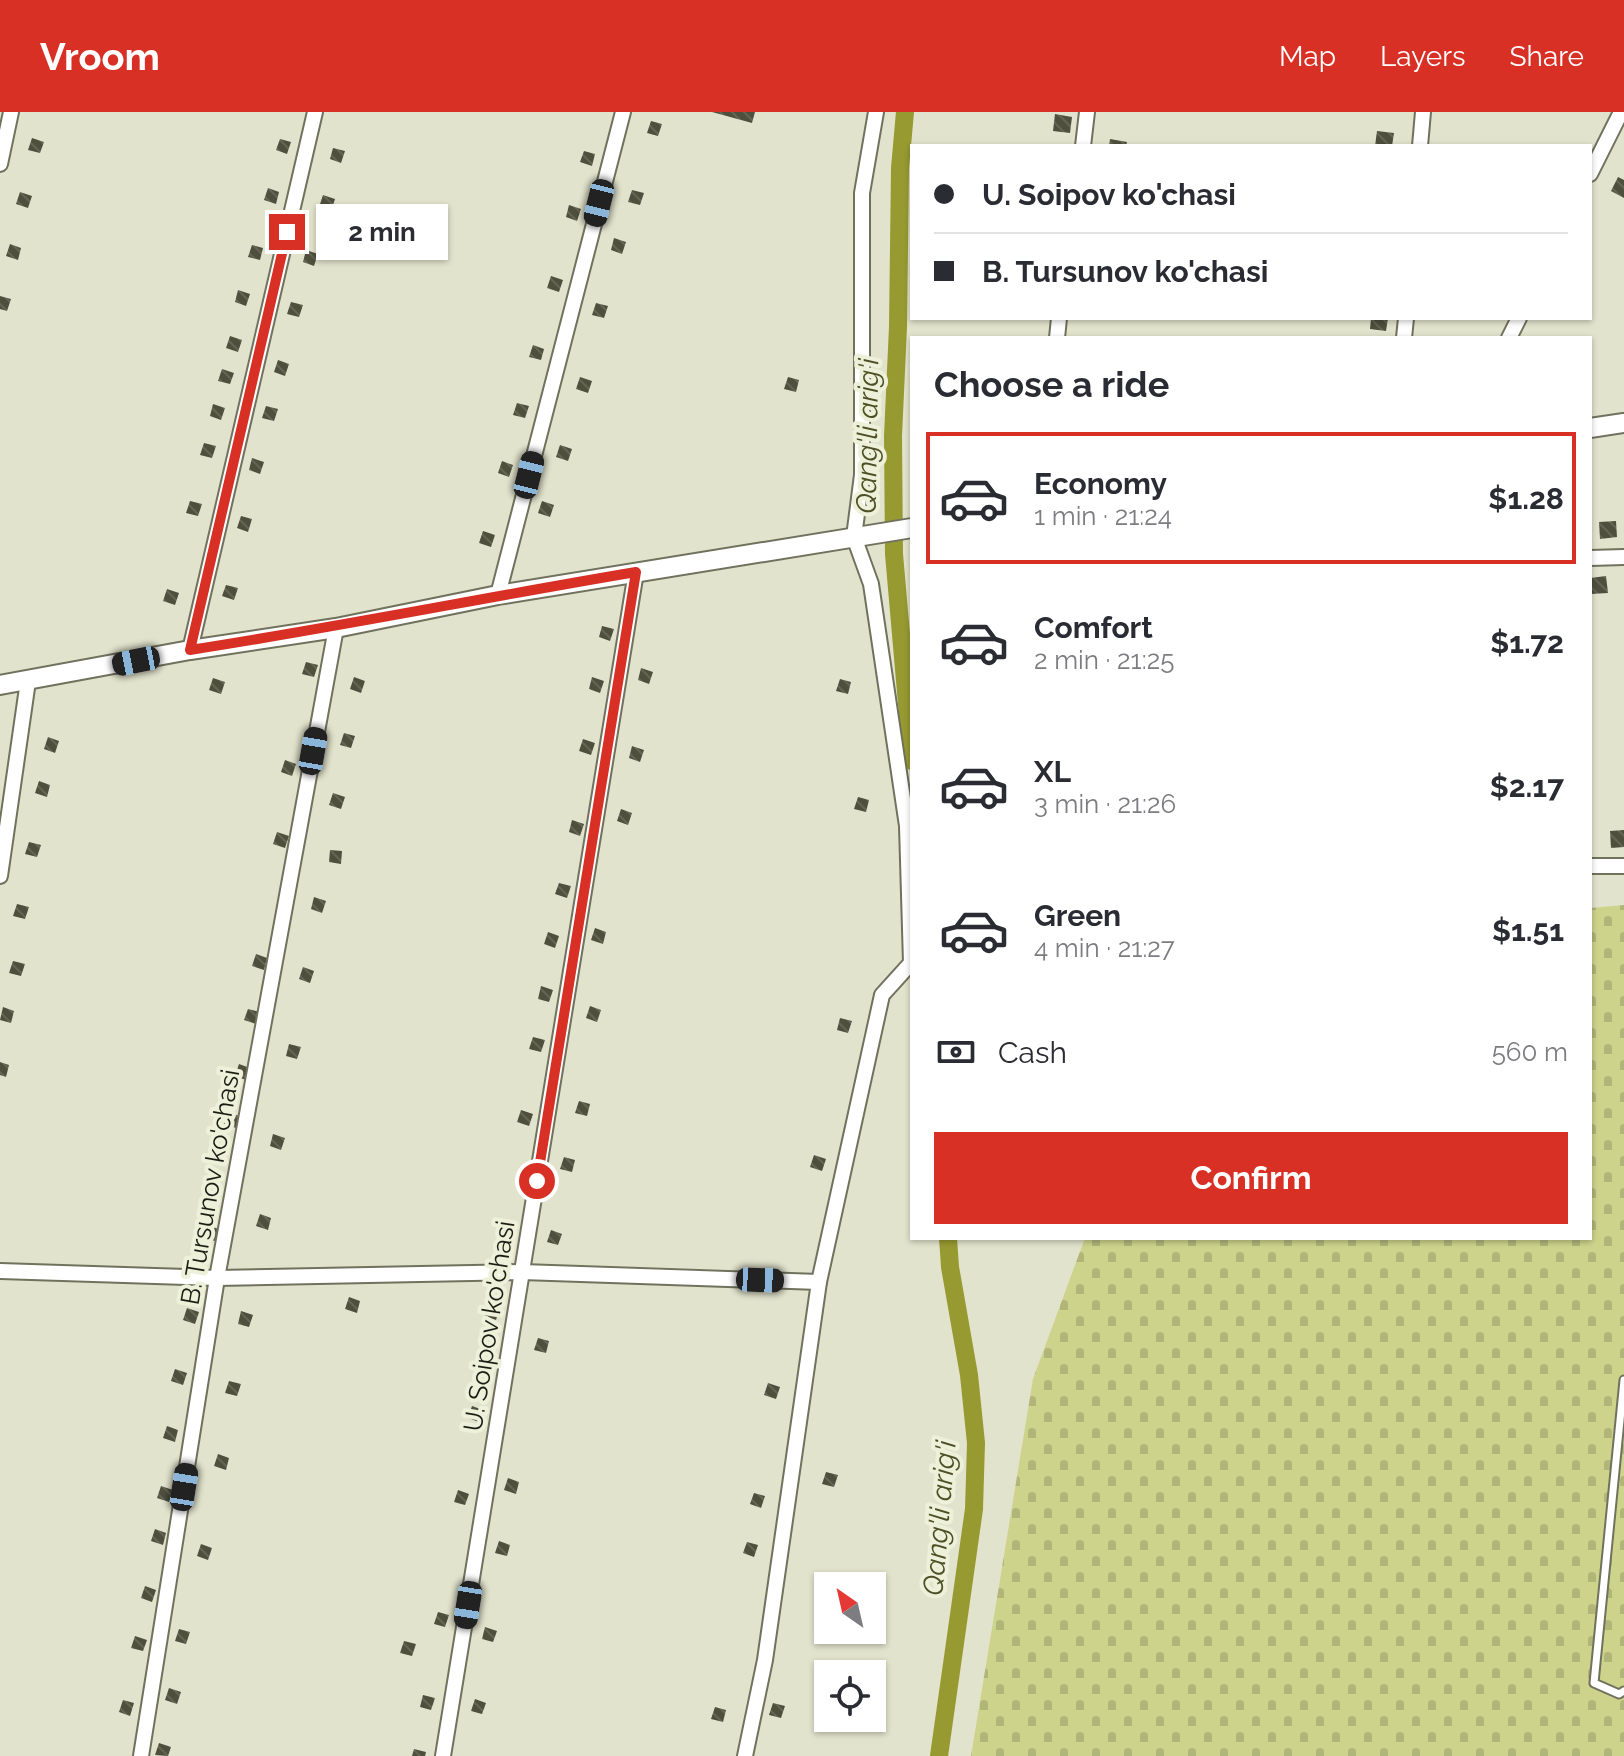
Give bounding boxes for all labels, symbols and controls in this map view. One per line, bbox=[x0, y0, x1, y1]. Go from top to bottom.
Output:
text: Vroom bbox=[40, 34, 160, 79]
text: Map bbox=[1279, 40, 1336, 73]
text: Layers bbox=[1380, 40, 1466, 73]
text: Share bbox=[1510, 40, 1584, 73]
car bbox=[582, 177, 616, 229]
text: U. Soipov ko'chasi bbox=[982, 177, 1236, 212]
callout: 2 min bbox=[315, 204, 447, 260]
route end bbox=[269, 214, 305, 250]
text: 2 min bbox=[348, 217, 416, 247]
text: B. Tursunov ko'chasi bbox=[982, 254, 1269, 289]
water label: Qang'li arig'i bbox=[850, 357, 885, 514]
text: Choose a ride bbox=[934, 363, 1169, 405]
car bbox=[512, 449, 546, 501]
icon: car bbox=[938, 462, 1010, 534]
text: Economy bbox=[1034, 466, 1167, 501]
text: $1.28 bbox=[1488, 481, 1564, 516]
text: 1 min · 21:24 bbox=[1034, 501, 1172, 531]
icon: car bbox=[938, 606, 1010, 678]
text: Comfort bbox=[1034, 610, 1153, 645]
text: $1.72 bbox=[1490, 625, 1564, 660]
car bbox=[110, 645, 162, 677]
text: 2 min · 21:25 bbox=[1034, 645, 1174, 675]
car bbox=[297, 725, 329, 777]
icon: car bbox=[938, 750, 1010, 822]
text: XL bbox=[1034, 754, 1071, 789]
text: $2.17 bbox=[1490, 769, 1564, 804]
text: 3 min · 21:26 bbox=[1034, 789, 1176, 819]
icon: car bbox=[938, 894, 1010, 966]
text: Green bbox=[1034, 898, 1121, 933]
text: $1.51 bbox=[1492, 913, 1564, 948]
text: 4 min · 21:27 bbox=[1034, 933, 1175, 963]
icon: cash bbox=[934, 1030, 978, 1074]
text: Cash bbox=[998, 1035, 1067, 1070]
text: 560 m bbox=[1492, 1037, 1568, 1067]
street label: B. Tursunov ko'chasi bbox=[175, 1067, 245, 1307]
button: Confirm bbox=[934, 1132, 1568, 1224]
route start bbox=[519, 1163, 555, 1199]
street label: U. Soipov ko'chasi bbox=[458, 1219, 520, 1433]
car bbox=[736, 1267, 784, 1293]
water label: Qang'li arig'i bbox=[916, 1438, 963, 1597]
car bbox=[168, 1461, 200, 1513]
north arrow bbox=[814, 1572, 886, 1644]
map controls bbox=[814, 1572, 886, 1732]
car bbox=[452, 1579, 484, 1631]
button: locate bbox=[814, 1660, 886, 1732]

